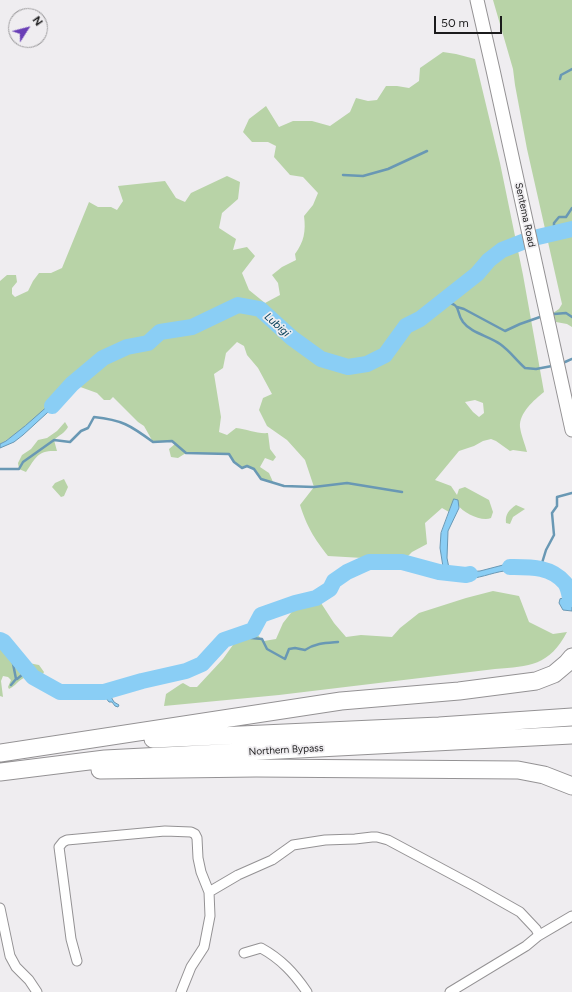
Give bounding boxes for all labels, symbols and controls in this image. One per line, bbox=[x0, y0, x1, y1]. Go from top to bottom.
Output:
north arrow bbox=[8, 8, 48, 48]
scale bar bbox=[436, 8, 504, 34]
text: N bbox=[30, 14, 45, 28]
text: 50 m bbox=[441, 16, 469, 30]
street label: Sentema Road bbox=[512, 182, 538, 248]
water label: Lubigi bbox=[261, 310, 293, 340]
street label: Northern Bypass bbox=[248, 742, 324, 758]

